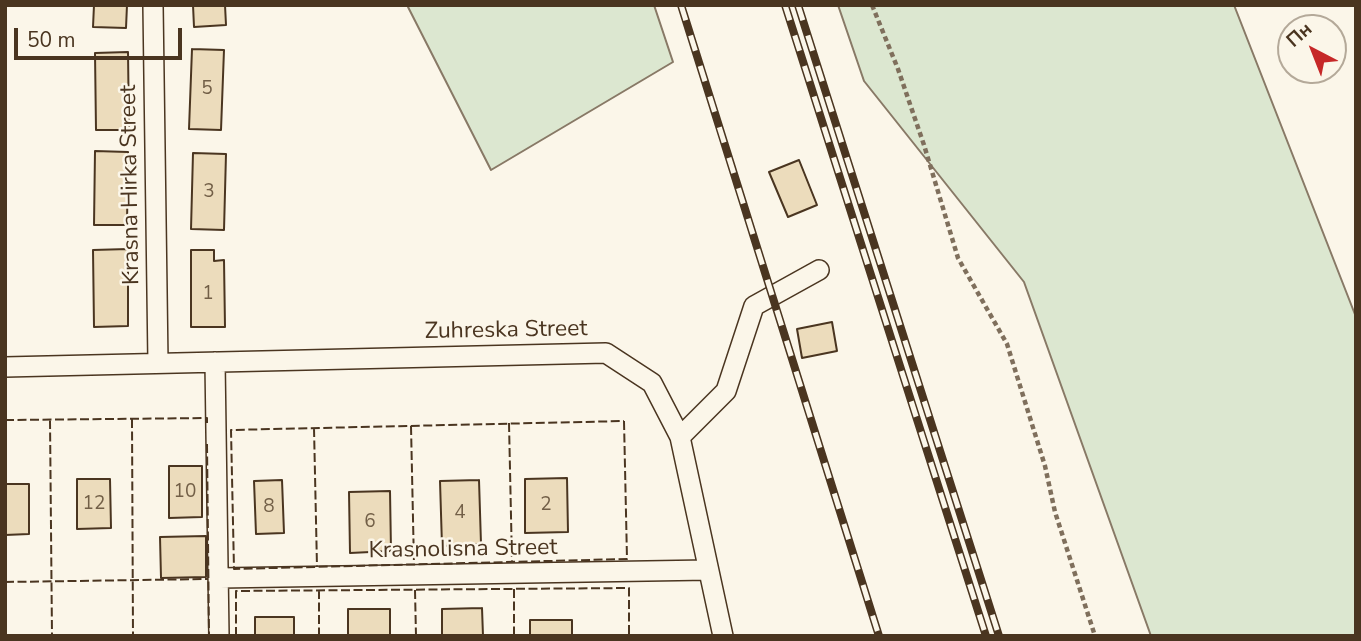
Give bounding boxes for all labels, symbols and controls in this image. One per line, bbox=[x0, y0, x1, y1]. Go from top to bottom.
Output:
scale bar bbox=[18, 14, 186, 58]
north arrow bbox=[1277, 14, 1347, 84]
text: Пн bbox=[1281, 16, 1318, 53]
text: 50 m bbox=[27, 26, 76, 54]
house number: 5 bbox=[201, 78, 213, 100]
street label: Krasna Hirka Street bbox=[115, 85, 147, 285]
house number: 3 bbox=[203, 181, 215, 203]
house number: 1 bbox=[202, 283, 214, 305]
street label: Zuhreska Street bbox=[424, 316, 588, 346]
house number: 10 bbox=[174, 481, 196, 503]
house number: 12 bbox=[83, 493, 105, 515]
house number: 2 bbox=[540, 494, 552, 516]
house number: 8 bbox=[263, 496, 275, 518]
house number: 4 bbox=[454, 502, 466, 524]
house number: 6 bbox=[364, 511, 376, 533]
street label: Krasnolisna Street bbox=[368, 535, 558, 565]

